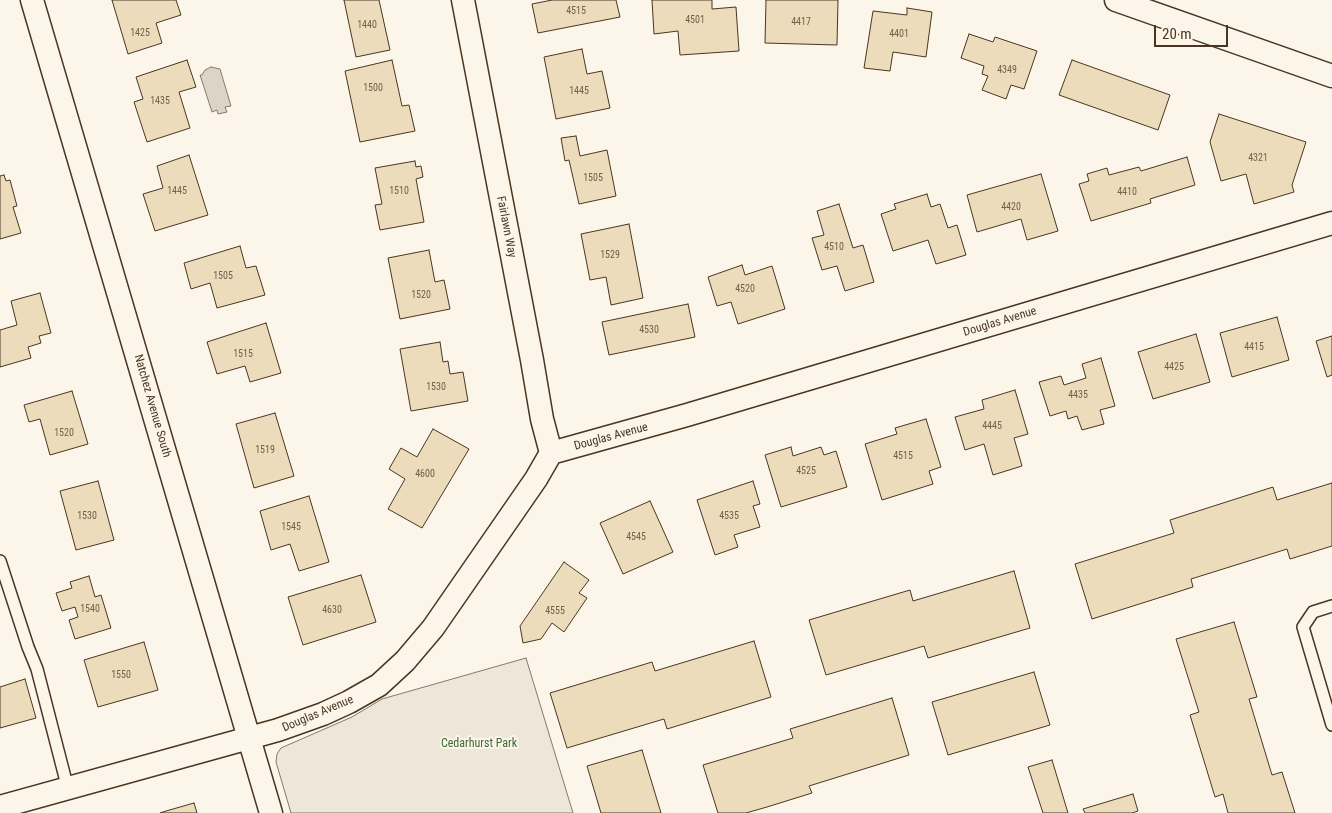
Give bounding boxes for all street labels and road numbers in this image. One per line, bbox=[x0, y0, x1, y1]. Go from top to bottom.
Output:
street label: Fairlawn Way bbox=[493, 195, 519, 259]
street label: Douglas Avenue bbox=[962, 304, 1038, 340]
street label: Natchez Avenue South bbox=[130, 353, 174, 459]
street label: Douglas Avenue bbox=[572, 420, 650, 454]
street label: Douglas Avenue bbox=[280, 693, 356, 735]

